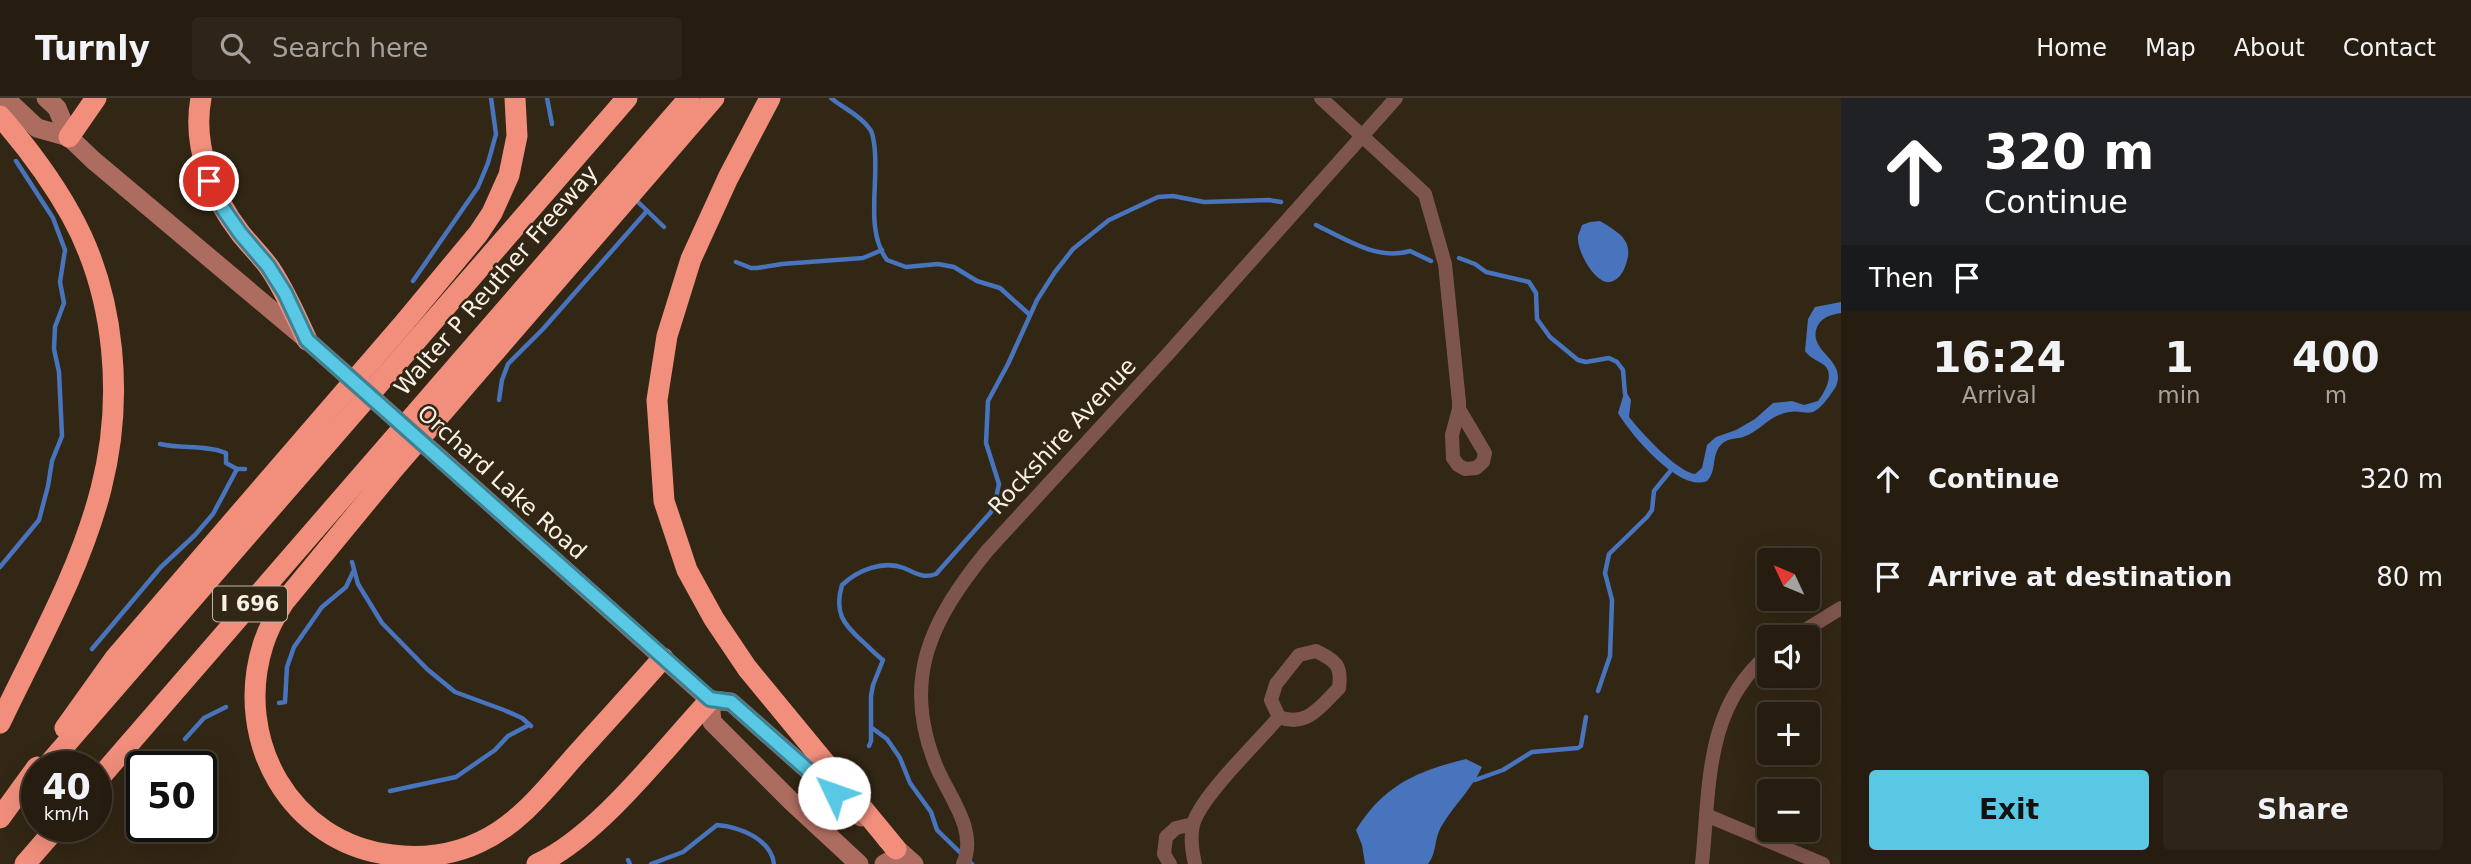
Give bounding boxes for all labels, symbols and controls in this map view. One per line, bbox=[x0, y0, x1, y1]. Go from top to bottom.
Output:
search box bbox=[192, 17, 682, 80]
text: Turnly bbox=[35, 29, 150, 68]
icon: search bbox=[216, 29, 254, 67]
text: Search here bbox=[272, 33, 428, 63]
text: Home bbox=[2036, 34, 2107, 62]
text: Map bbox=[2145, 34, 2196, 62]
text: About bbox=[2234, 34, 2305, 62]
text: Contact bbox=[2343, 34, 2436, 62]
text: 320 m bbox=[1984, 124, 2154, 181]
icon: ahead bbox=[1869, 126, 1960, 217]
pin bbox=[179, 151, 239, 211]
street label: Walter P Reuther Freeway bbox=[389, 160, 603, 400]
icon: arrive bbox=[190, 162, 228, 200]
text: Continue bbox=[1984, 183, 2128, 221]
icon: arrive bbox=[1948, 259, 1986, 297]
text: Then bbox=[1869, 263, 1934, 293]
text: 16:24 bbox=[1932, 333, 2066, 382]
text: 1 bbox=[2164, 333, 2194, 382]
text: 400 bbox=[2292, 333, 2380, 382]
street label: Rockshire Avenue bbox=[983, 353, 1141, 519]
text: Arrival bbox=[1962, 382, 2037, 408]
text: min bbox=[2157, 382, 2201, 408]
text: m bbox=[2325, 382, 2347, 408]
street label: Orchard Lake Road bbox=[412, 399, 592, 565]
icon: ahead bbox=[1869, 460, 1907, 498]
text: Continue bbox=[1928, 464, 2059, 494]
text: 320 m bbox=[2360, 464, 2443, 494]
north arrow bbox=[1757, 548, 1820, 611]
map controls bbox=[1757, 548, 1820, 842]
icon: arrive bbox=[1869, 558, 1907, 596]
text: Arrive at destination bbox=[1928, 562, 2232, 592]
text: 80 m bbox=[2376, 562, 2443, 592]
road number: I 696 bbox=[213, 587, 287, 622]
button: sound bbox=[1757, 625, 1820, 688]
button: + bbox=[1757, 702, 1820, 765]
speed limit sign: 50 bbox=[126, 751, 217, 842]
position arrow bbox=[797, 756, 871, 830]
text: 40 bbox=[42, 767, 91, 807]
button: Exit bbox=[1869, 770, 2149, 850]
button: Share bbox=[2163, 770, 2443, 850]
button: − bbox=[1757, 779, 1820, 842]
text: km/h bbox=[44, 803, 89, 824]

